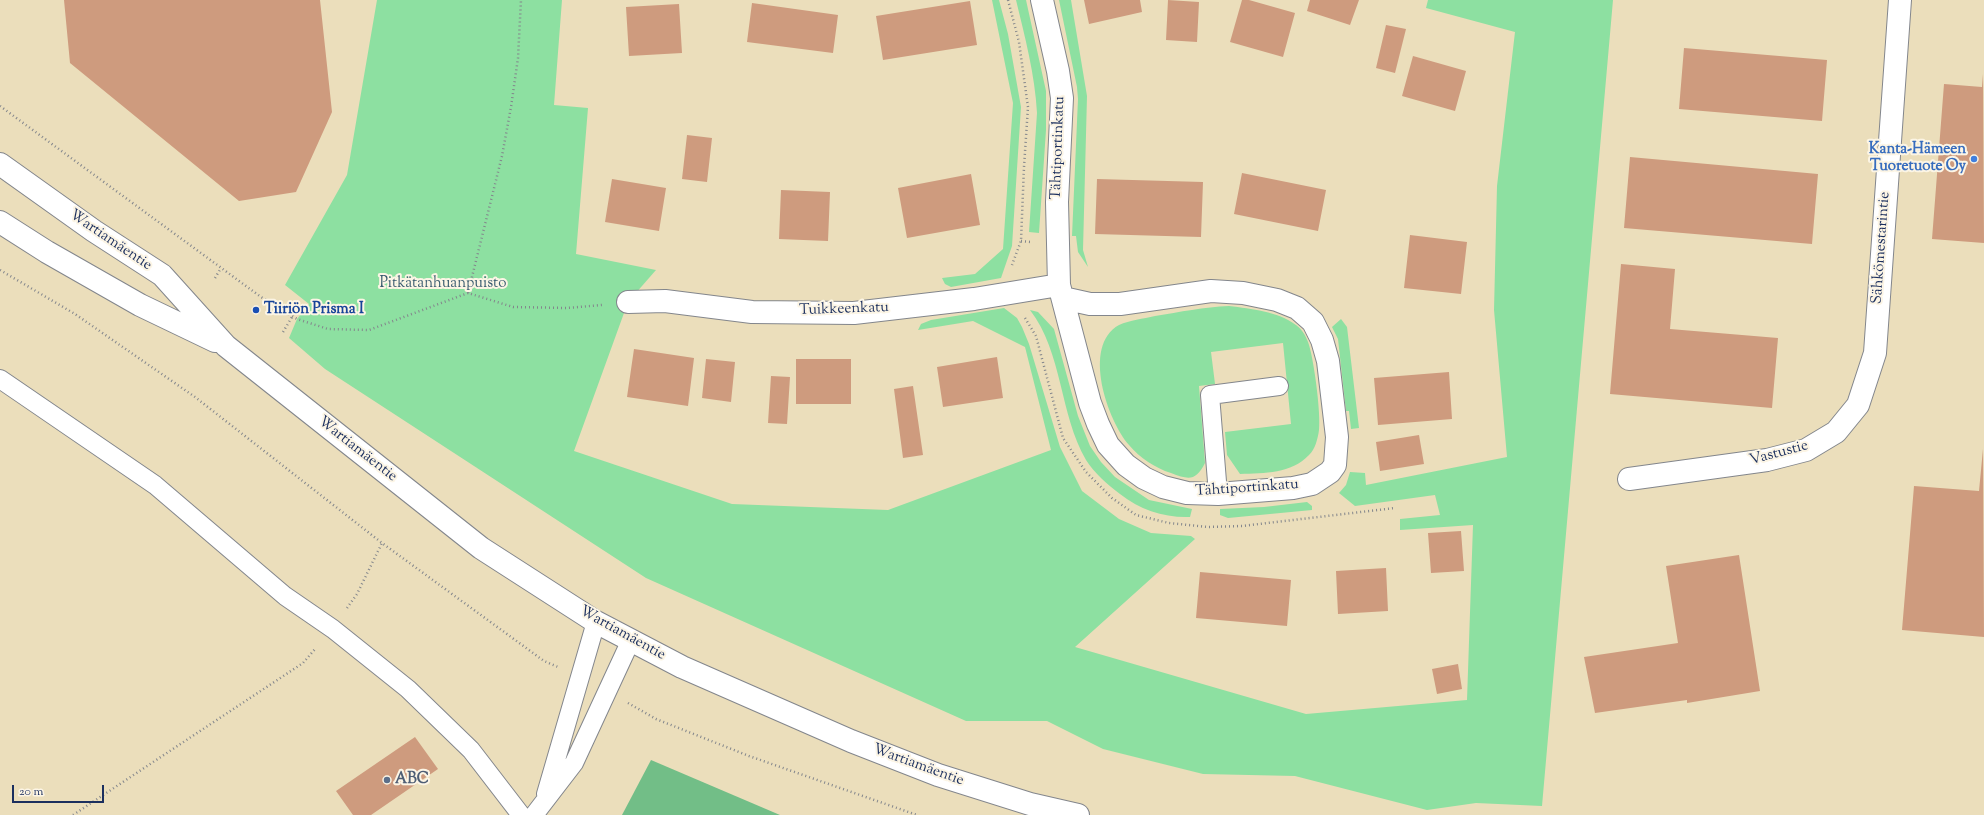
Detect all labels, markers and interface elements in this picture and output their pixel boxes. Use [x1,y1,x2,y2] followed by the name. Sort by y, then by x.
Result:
[1048,96,1070,200] street label: Tähtiportinkatu
[1869,141,1966,176] place label: Kanta-Hämeen Tuoretuote Oy
[1969,154,1979,164] marker: Kanta-Hämeen Tuoretuote Oy
[1869,191,1895,305] street label: Sähkömestarintie
[65,207,155,275] street label: Wartiamäentie
[380,275,506,293] park label: Pitkätanhuanpuisto
[799,299,889,321] street label: Tuikkeenkatu
[264,301,364,319] place label: Tiiriön Prisma I
[251,305,261,315] marker: Tiiriön Prisma I
[314,413,400,487] street label: Wartiamäentie
[1748,438,1810,470] street label: Vastustie
[1195,476,1299,502] street label: Tähtiportinkatu
[576,603,668,665] street label: Wartiamäentie
[870,741,966,791] street label: Wartiamäentie
[395,771,429,789] place label: ABC
[382,775,392,785] marker: ABC
[14,777,106,803] scale bar
[19,783,43,801] text: 20 m

